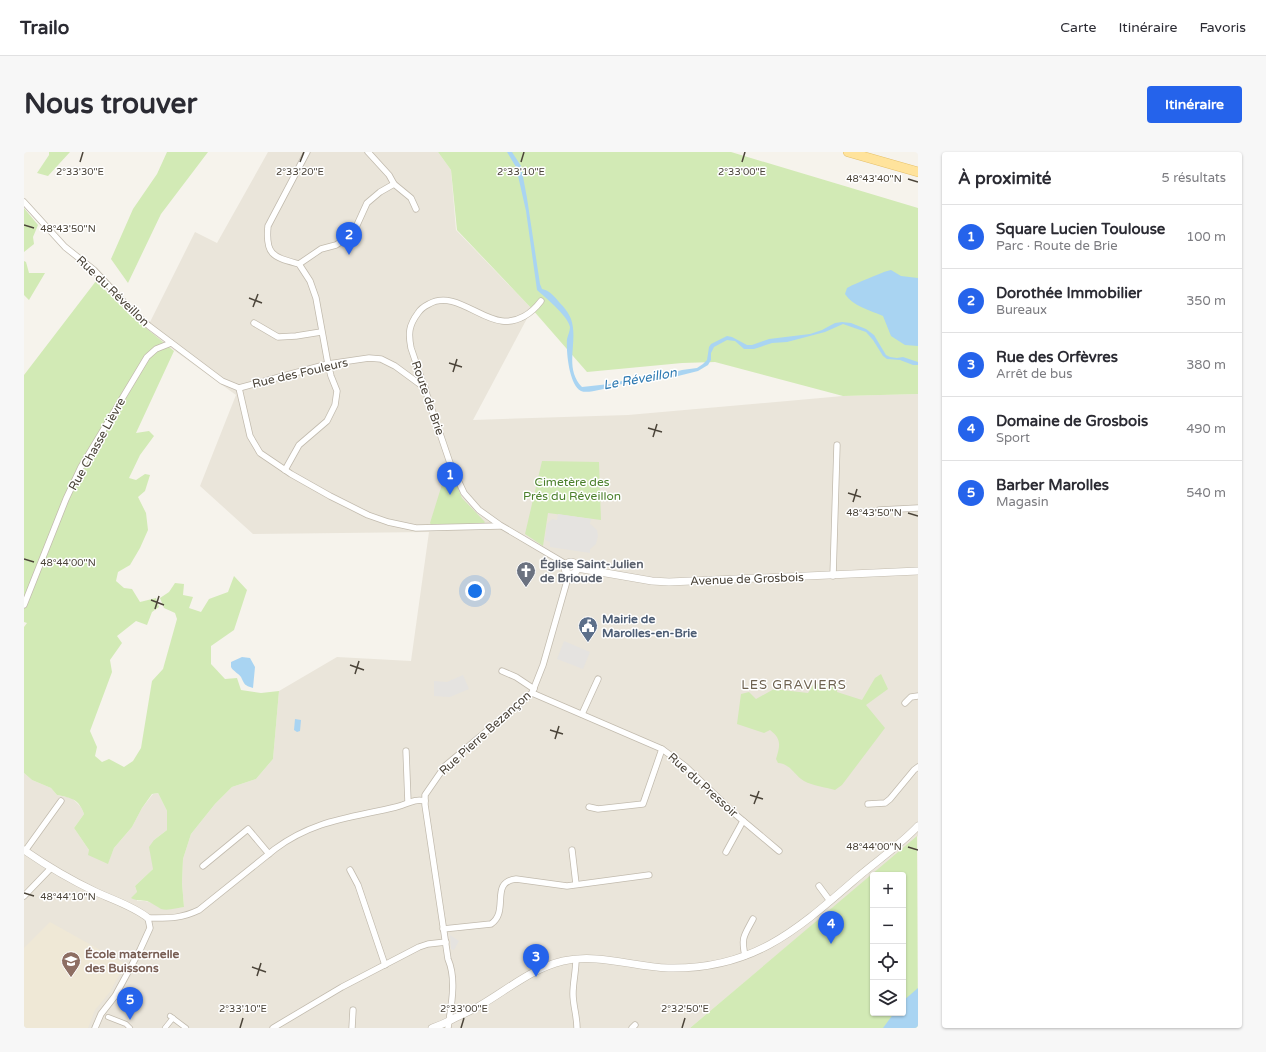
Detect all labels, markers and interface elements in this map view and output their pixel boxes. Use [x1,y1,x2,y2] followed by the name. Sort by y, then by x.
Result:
[20,17,69,39] text: Trailo
[1060,19,1096,36] text: Carte
[1118,19,1177,36] text: Itinéraire
[1199,19,1246,36] text: Favoris
[1147,86,1242,123] button: Itinéraire
[24,87,197,121] text: Nous trouver
[56,166,104,178] text: 2°33'30"E
[276,166,324,178] text: 2°33'20"E
[497,166,545,178] text: 2°33'10"E
[718,166,766,178] text: 2°33'00"E
[958,168,1051,189] text: À proximité
[1162,170,1226,186] text: 5 résultats
[846,173,902,185] text: 48°43'40"N
[996,220,1165,238] text: Square Lucien Toulouse
[336,222,362,255] pin: 2
[40,223,96,235] text: 48°43'50"N
[967,229,975,245] text: 1
[1186,229,1226,245] text: 100 m
[996,238,1118,254] text: Parc · Route de Brie
[74,253,152,329] street label: Rue du Réveillon
[996,284,1142,302] text: Dorothée Immobilier
[967,293,975,309] text: 2
[1186,293,1226,309] text: 350 m
[996,302,1047,318] text: Bureaux
[996,348,1118,366] text: Rue des Orfèvres
[251,355,349,391] street label: Rue des Fouleurs
[967,357,975,373] text: 3
[1186,357,1226,373] text: 380 m
[409,359,447,437] street label: Route de Brie
[602,364,679,393] water label: Le Réveillon
[996,366,1072,382] text: Arrêt de bus
[66,395,128,493] street label: Rue Chasse Lièvre
[996,412,1148,430] text: Domaine de Grosbois
[967,421,975,437] text: 4
[1186,421,1226,437] text: 490 m
[996,430,1030,446] text: Sport
[437,462,463,495] pin: 1
[523,475,621,503] park label: Cimetère des Prés du Réveillon
[996,476,1109,494] text: Barber Marolles
[967,485,975,501] text: 5
[1186,485,1226,501] text: 540 m
[996,494,1049,510] text: Magasin
[846,507,902,519] text: 48°43'50"N
[40,557,96,569] text: 48°44'00"N
[540,557,643,585] place label: Église Saint-Julien de Brioude
[515,560,537,588] church icon: Église Saint-Julien de Brioude
[690,570,804,588] street label: Avenue de Grosbois
[465,581,485,601] your location
[602,612,697,640] place label: Mairie de Marolles-en-Brie
[577,615,599,643] public building icon: Mairie de Marolles-en-Brie
[741,677,847,693] district label: LES GRAVIERS
[436,688,534,778] street label: Rue Pierre Bezançon
[665,750,741,820] street label: Rue du Pressoir
[846,841,902,853] text: 48°44'00"N
[870,872,906,1016] map controls
[870,872,906,908] button: +
[40,891,96,903] text: 48°44'10"N
[870,908,906,944] button: −
[818,911,844,944] pin: 4
[523,944,549,977] pin: 3
[870,944,906,980] button: locate
[85,947,180,975] place label: École maternelle des Buissons
[60,950,82,978] school or university icon: École maternelle des Buissons
[870,980,906,1016] button: layers
[117,987,143,1020] pin: 5
[219,1003,267,1015] text: 2°33'10"E
[440,1003,488,1015] text: 2°33'00"E
[661,1003,709,1015] text: 2°32'50"E

